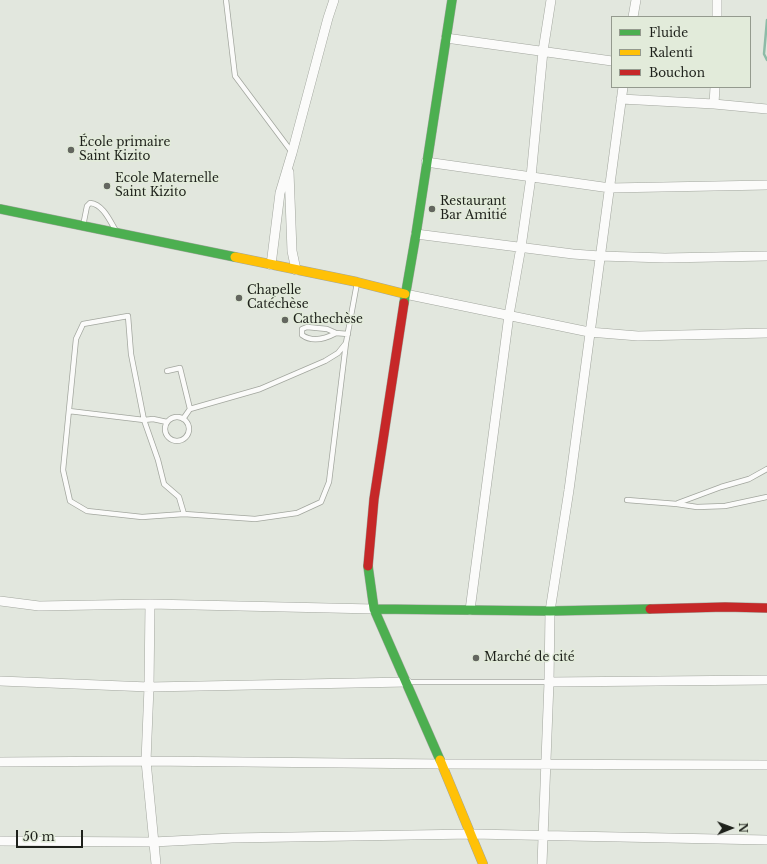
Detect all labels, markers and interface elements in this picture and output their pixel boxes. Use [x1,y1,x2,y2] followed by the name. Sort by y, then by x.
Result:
[611,16,751,88] legend
[649,25,688,40] text: Fluide
[649,45,693,60] text: Ralenti
[649,65,705,80] text: Bouchon
[79,136,170,164] place label: École primaire Saint Kizito
[66,145,76,155] marker: École primaire Saint Kizito
[115,172,219,200] place label: Ecole Maternelle Saint Kizito
[102,181,112,191] marker: Ecole Maternelle Saint Kizito
[440,195,507,223] place label: Restaurant Bar Amitié
[427,204,437,214] marker: Restaurant Bar Amitié
[247,284,309,312] place label: Chapelle Catéchèse
[234,293,244,303] marker: Chapelle Catéchèse
[293,313,363,327] place label: Cathechèse
[280,315,290,325] marker: Cathechèse
[484,651,575,665] place label: Marché de cité
[471,653,481,663] marker: Marché de cité
[711,808,751,848] north arrow
[18,822,85,848] scale bar
[736,822,750,833] text: N
[23,829,55,844] text: 50 m

